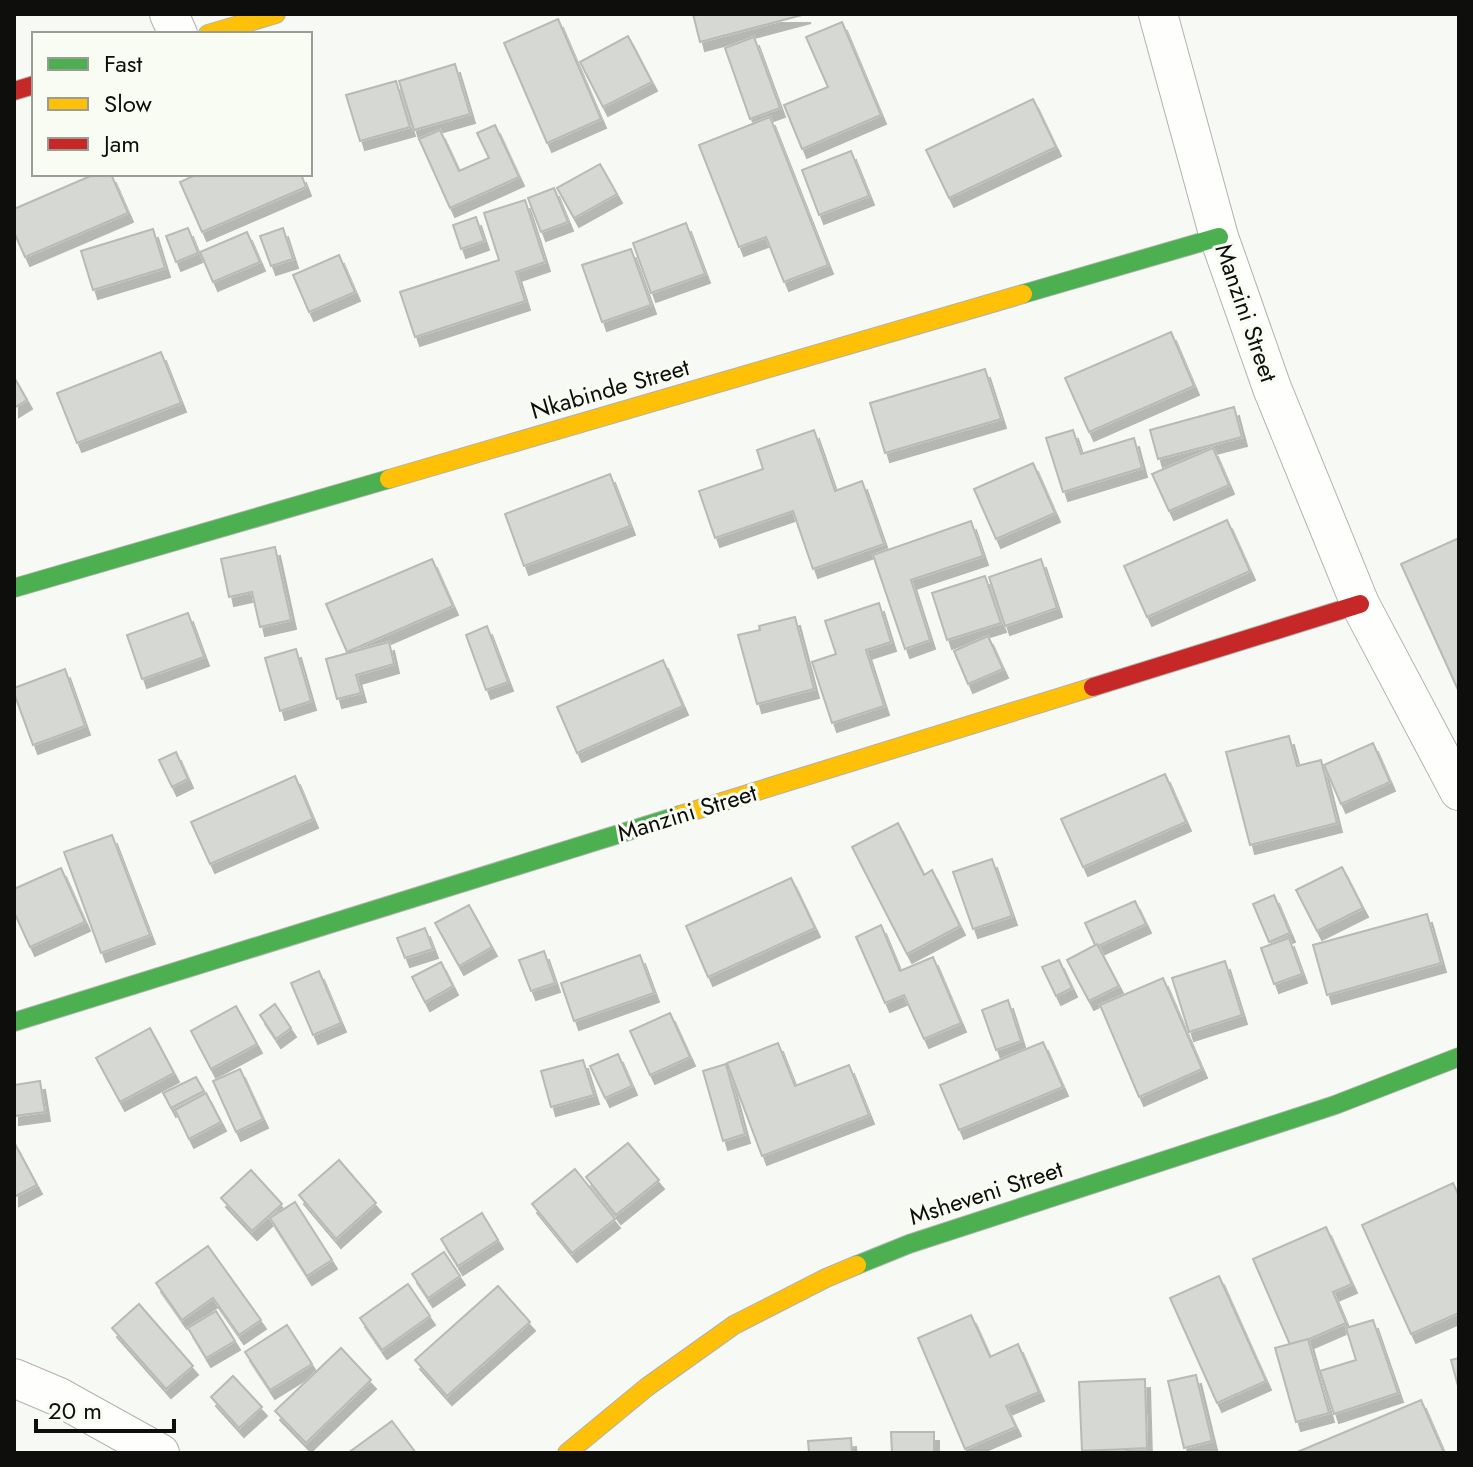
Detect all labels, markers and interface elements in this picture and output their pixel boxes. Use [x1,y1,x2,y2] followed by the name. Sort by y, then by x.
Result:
[32,32,312,176] legend
[104,46,142,81] text: Fast
[104,86,152,121] text: Slow
[101,126,140,161] text: Jam
[1206,239,1287,387] street label: Manzini Street
[526,349,694,428] street label: Nkabinde Street
[613,775,761,850] street label: Manzini Street
[905,1151,1067,1234] street label: Msheveni Street
[36,1383,174,1433] scale bar
[48,1393,102,1428] text: 20 m

